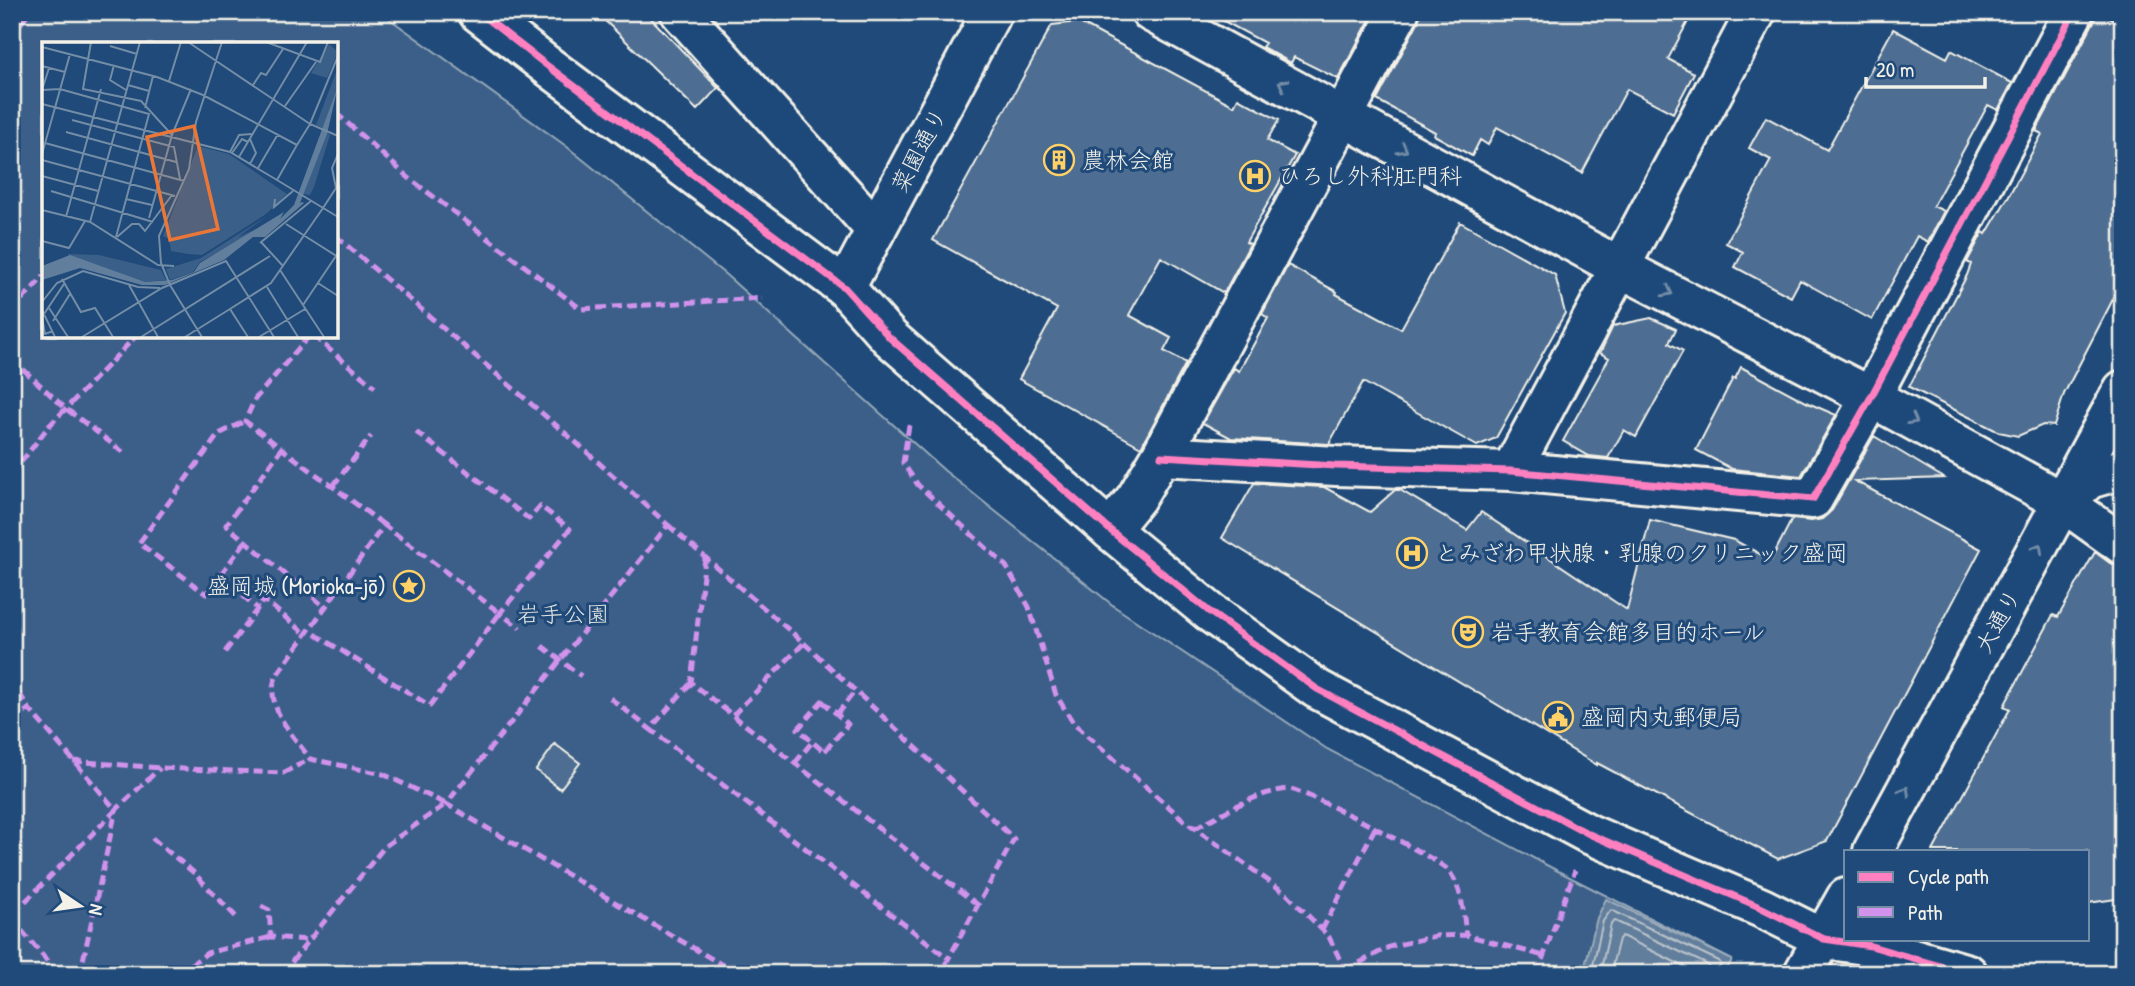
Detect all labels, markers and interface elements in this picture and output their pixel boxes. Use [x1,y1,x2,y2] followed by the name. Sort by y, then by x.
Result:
[42,42,338,338] inset map
[1866,46,1984,90] scale bar
[1876,55,1914,84] text: 20 m
[1278,78,1290,92] one-way arrow
[883,102,954,198] street label: 菜園通り
[1396,141,1408,154] one-way arrow
[1042,143,1076,177] building icon: 農林会館
[1082,144,1174,175] place label: 農林会館
[1238,159,1272,193] hospital icon: ひろし外科肛門科
[1278,160,1462,191] place label: ひろし外科肛門科
[1661,284,1673,297] one-way arrow
[1906,412,1918,425] one-way arrow
[1395,536,1429,570] hospital icon: とみざわ甲状腺・乳腺のクリニック盛岡
[1435,537,1848,568] place label: とみざわ甲状腺・乳腺のクリニック盛岡
[2029,543,2043,556] one-way arrow
[392,569,426,603] place icon: 盛岡城 (Morioka-jō)
[207,570,386,601] place label: 盛岡城 (Morioka-jō)
[1967,583,2028,658] street label: 大通り
[517,598,609,629] park label: 岩手公園
[1451,615,1485,649] theatre icon: 岩手教育会館多目的ホール
[1491,616,1766,647] place label: 岩手教育会館多目的ホール
[1541,700,1575,734] public building icon: 盛岡内丸郵便局
[1581,701,1742,732] place label: 盛岡内丸郵便局
[1897,786,1911,799] one-way arrow
[1844,850,2090,940] legend
[1908,862,1989,891] text: Cycle path
[46,870,116,940] north arrow
[1908,898,1943,927] text: Path
[83,902,110,918] text: N

